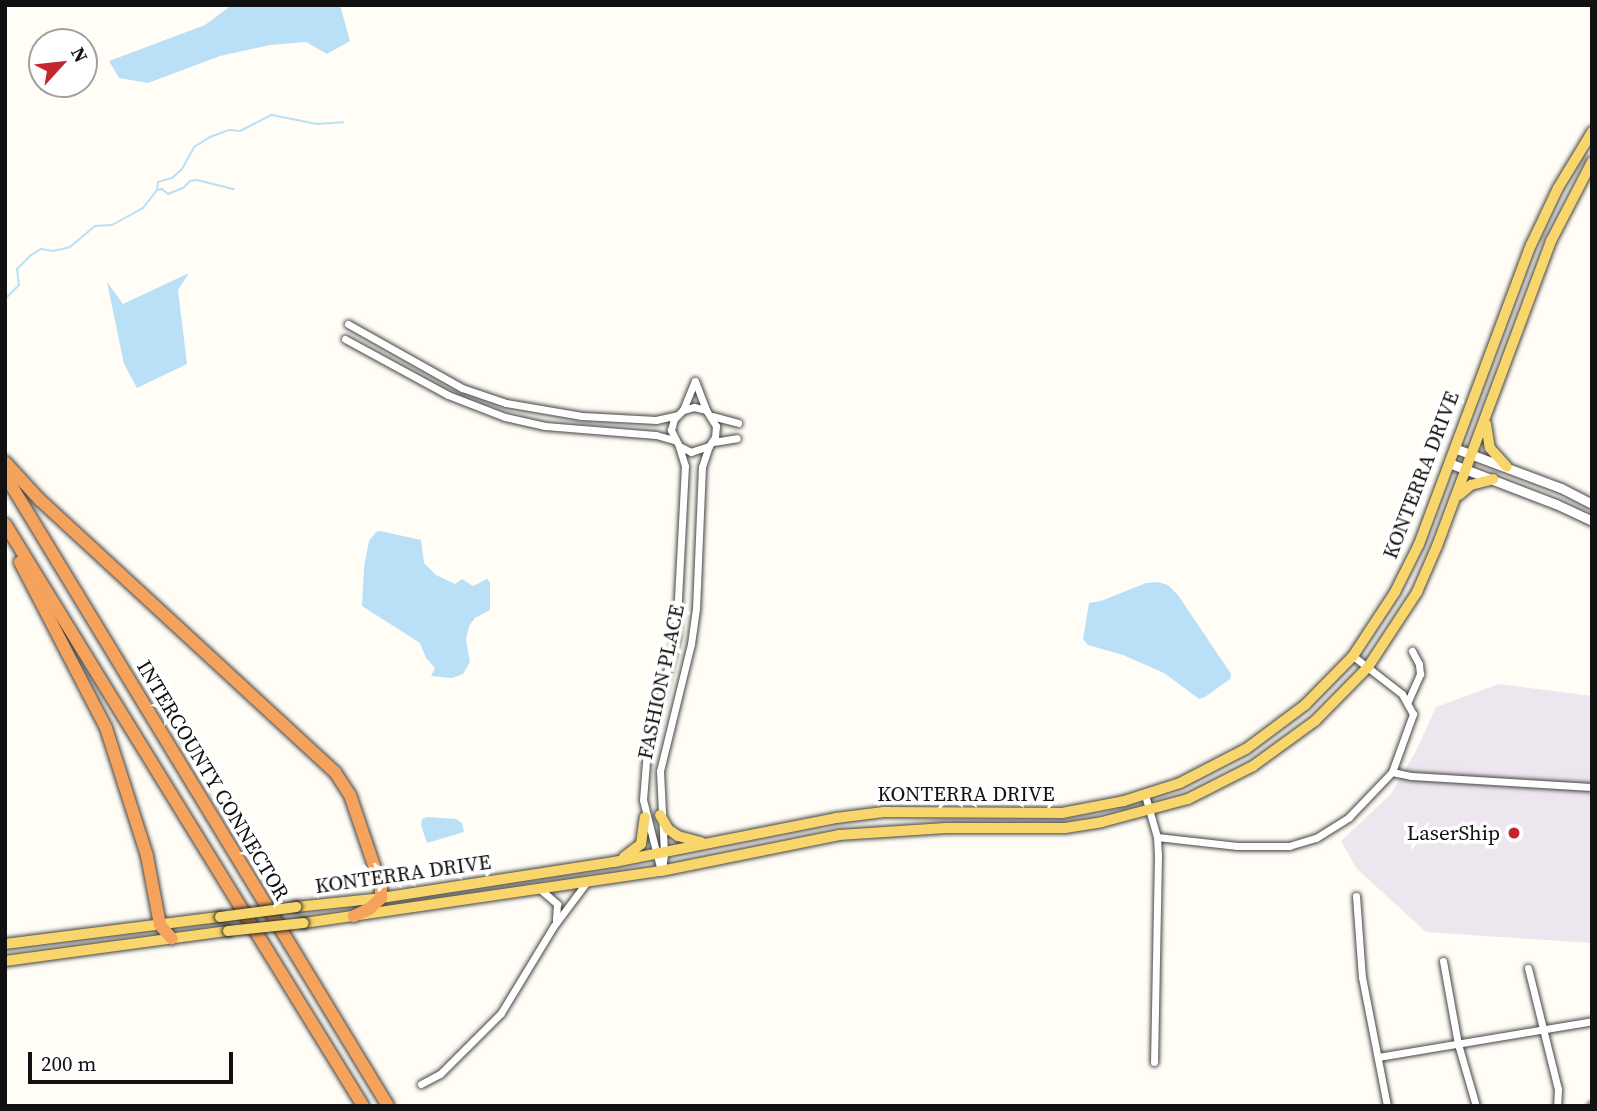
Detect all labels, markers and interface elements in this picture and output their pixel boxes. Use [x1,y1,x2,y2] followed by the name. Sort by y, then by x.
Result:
[28,28,98,98] north arrow
[65,42,95,66] text: N
[1377,388,1465,562] street label: KONTERRA DRIVE
[632,602,690,762] street label: FASHION PLACE
[131,655,295,905] street label: INTERCOUNTY CONNECTOR
[877,781,1055,807] street label: KONTERRA DRIVE
[1407,820,1500,846] place label: LaserShip
[1506,825,1522,841] marker: LaserShip
[313,849,493,899] street label: KONTERRA DRIVE
[32,1038,236,1082] scale bar
[41,1049,96,1078] text: 200 m

